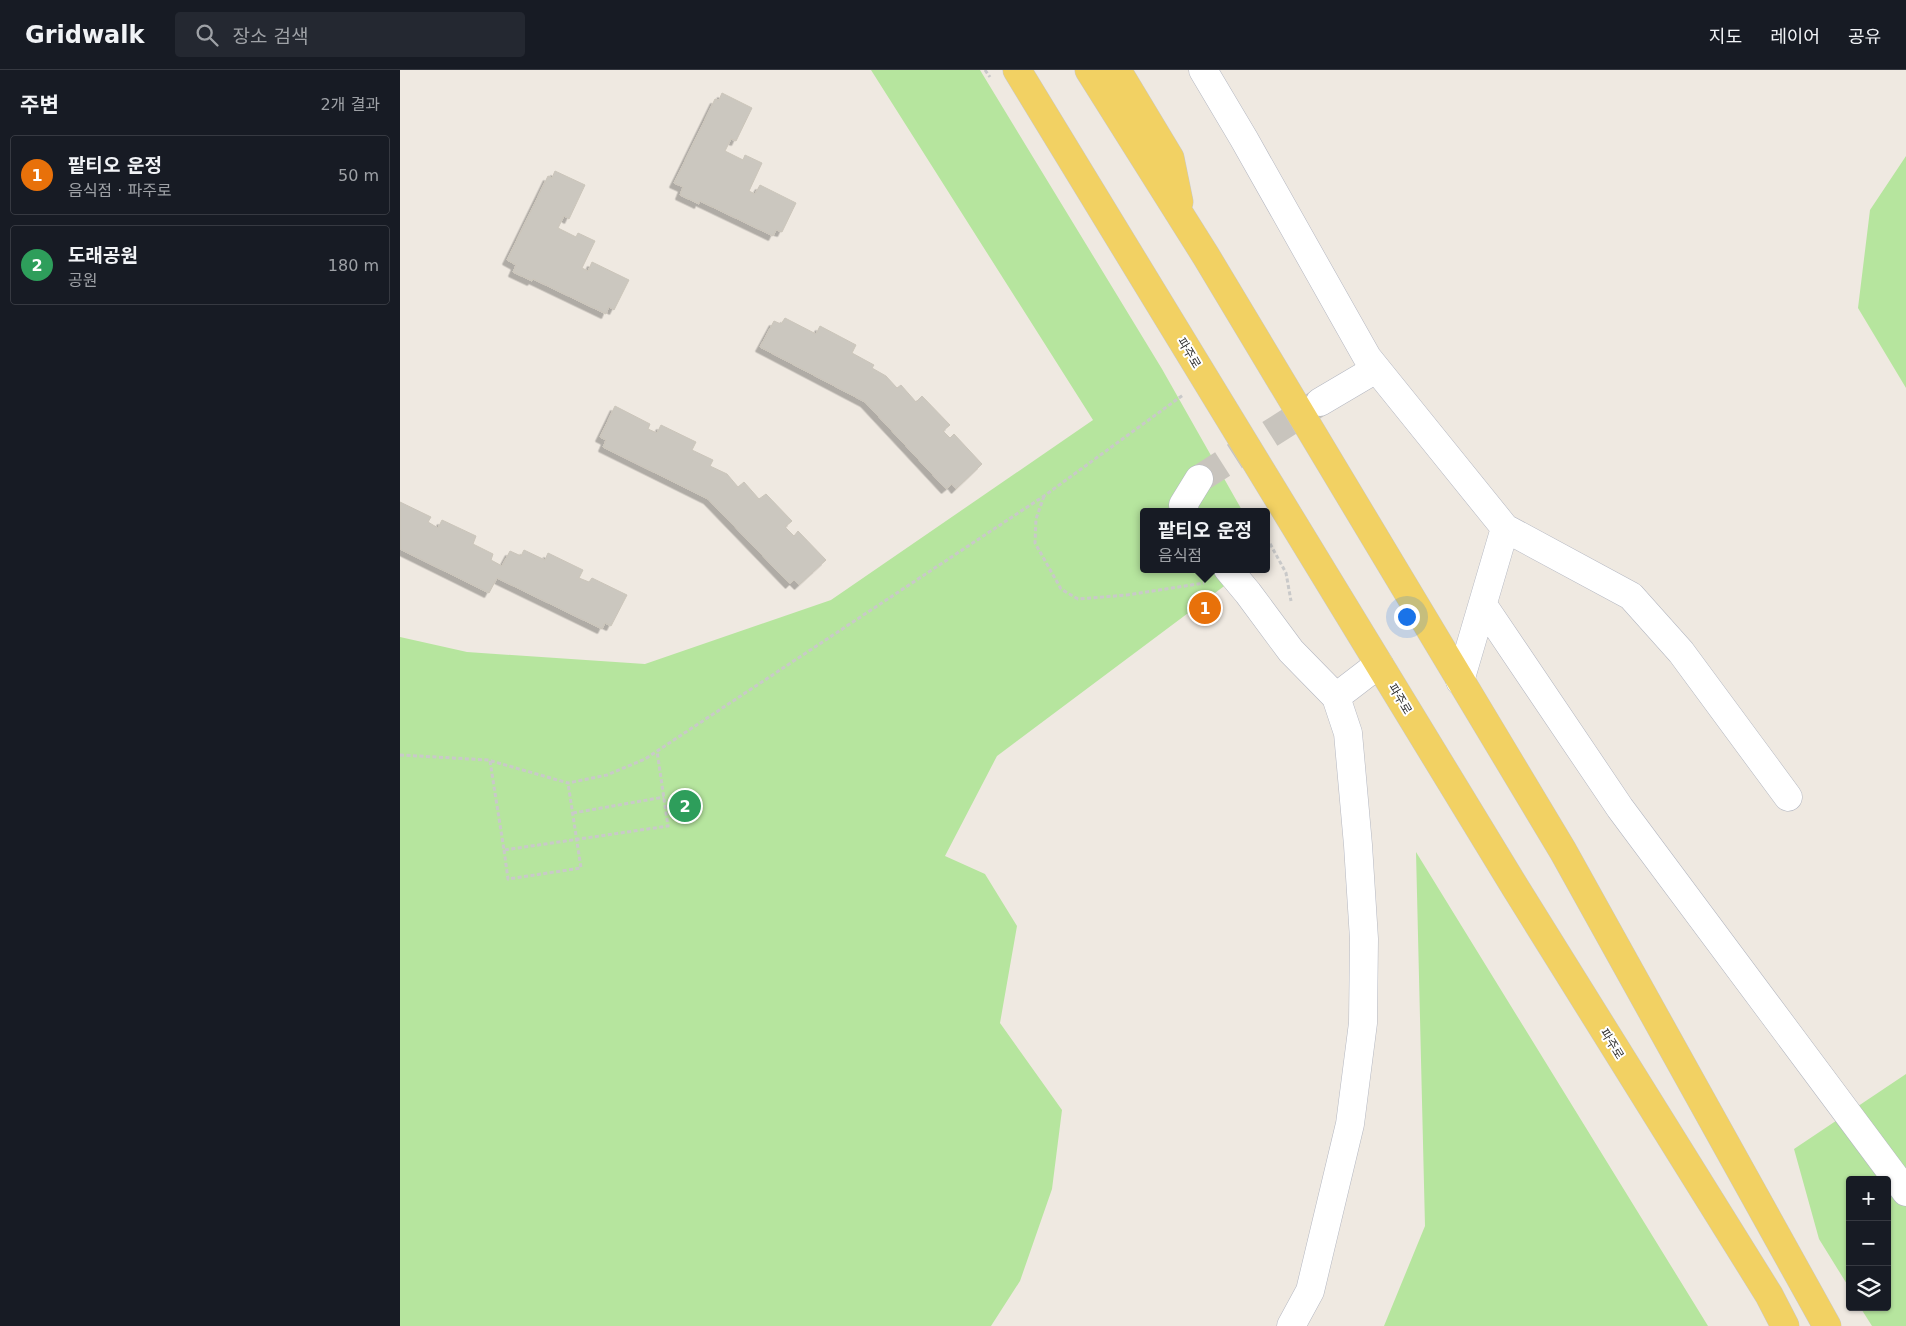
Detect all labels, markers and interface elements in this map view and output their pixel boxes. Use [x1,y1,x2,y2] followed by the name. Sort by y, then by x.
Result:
[175,12,525,57] search box
[25,21,145,49] text: Gridwalk
[193,21,221,49] icon: search
[233,25,308,47] text: 장소 검색
[1709,26,1742,47] text: 지도
[1770,26,1820,47] text: 레이어
[1848,26,1881,47] text: 공유
[20,93,59,117] text: 주변
[321,95,380,114] text: 2개 결과
[68,154,162,176] text: 팥티오 운정
[31,166,43,185] text: 1
[338,166,379,185] text: 50 m
[68,181,172,200] text: 음식점 · 파주로
[68,244,138,266] text: 도래공원
[31,256,43,275] text: 2
[328,256,379,275] text: 180 m
[68,271,97,290] text: 공원
[1174,335,1204,371] street label: 파주로
[1140,508,1270,573] popup
[1158,519,1252,541] text: 팥티오 운정
[1158,546,1202,565] text: 음식점
[1189,589,1221,627] pin: 1
[1394,604,1420,630] your location
[1385,681,1415,717] street label: 파주로
[669,787,701,825] pin: 2
[1597,1026,1627,1062] street label: 파주로
[1846,1176,1891,1311] map controls
[1846,1176,1891,1221] button: +
[1846,1221,1891,1266] button: −
[1846,1266,1891,1311] button: layers

